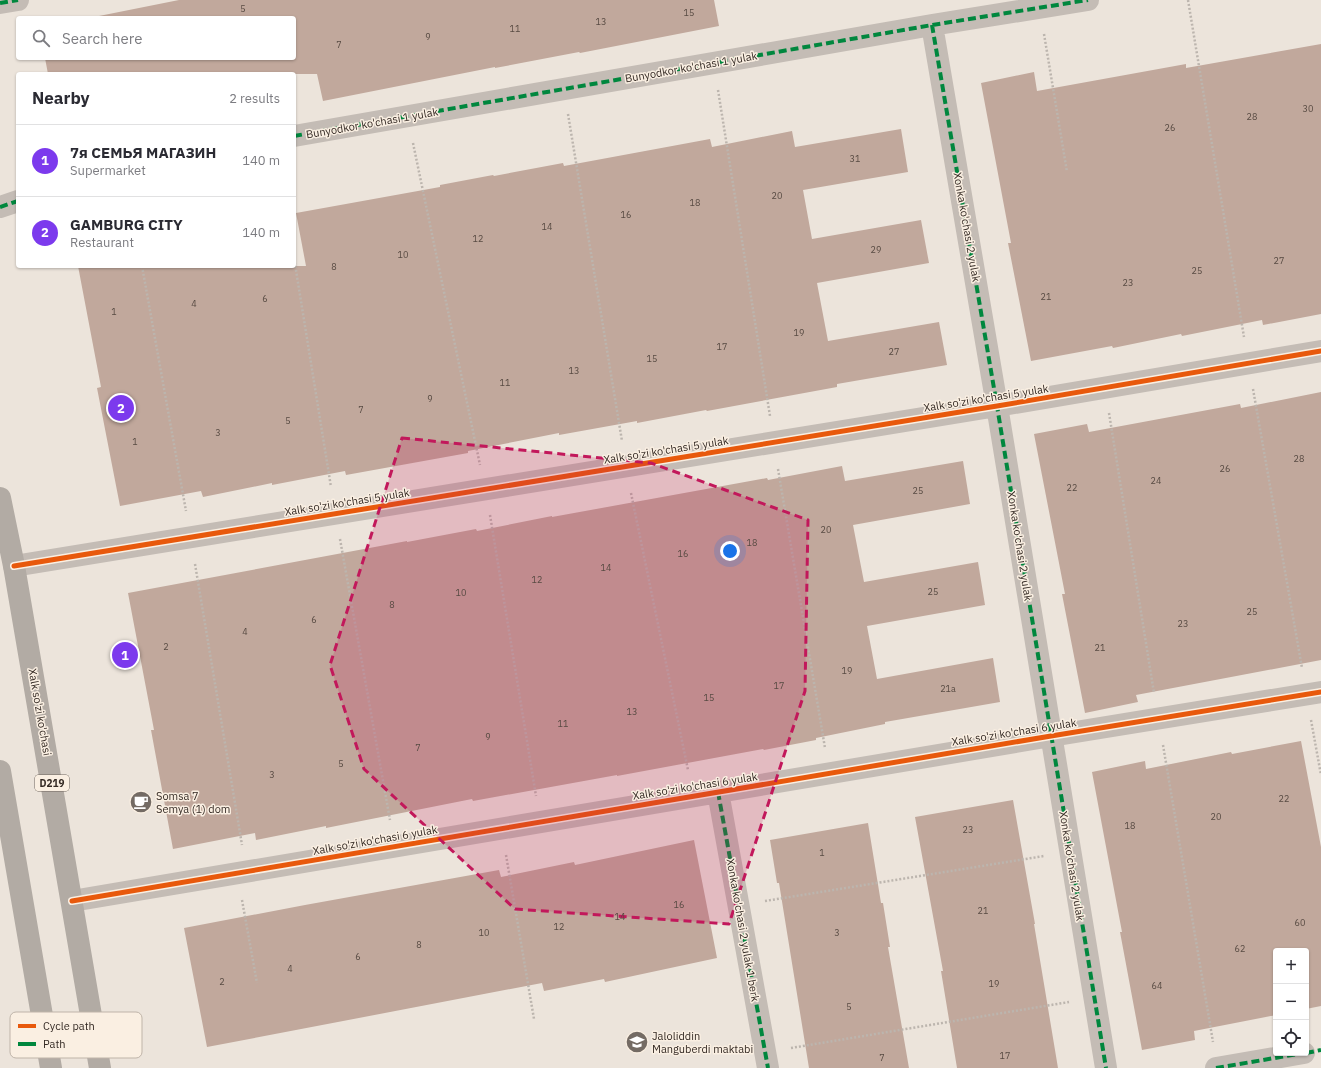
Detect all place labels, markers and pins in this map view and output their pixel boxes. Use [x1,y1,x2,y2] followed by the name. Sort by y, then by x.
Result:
[108,393,134,423] pin: 2
[112,640,138,670] pin: 1
[128,789,154,815] cafe icon: Somsa 7 Semya (1) dom
[156,789,230,816] place label: Somsa 7 Semya (1) dom
[624,1029,650,1055] school or university icon: Jaloliddin Manguberdi maktabi
[652,1029,753,1056] place label: Jaloliddin Manguberdi maktabi

